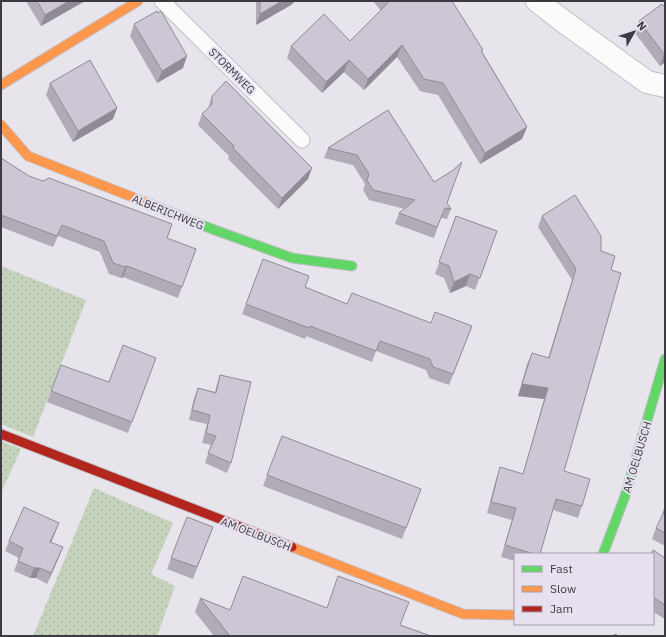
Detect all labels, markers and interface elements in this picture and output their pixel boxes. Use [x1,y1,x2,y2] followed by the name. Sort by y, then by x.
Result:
[614,12,654,52] north arrow
[634,18,650,33] text: N
[206,45,258,97] street label: STORMWEG
[130,191,206,233] street label: ALBERICHWEG
[619,420,655,494] street label: AM OELBUSCH
[219,514,293,554] street label: AM OELBUSCH
[514,553,654,625] legend
[550,561,573,576] text: Fast
[550,581,576,596] text: Slow
[550,601,573,616] text: Jam

